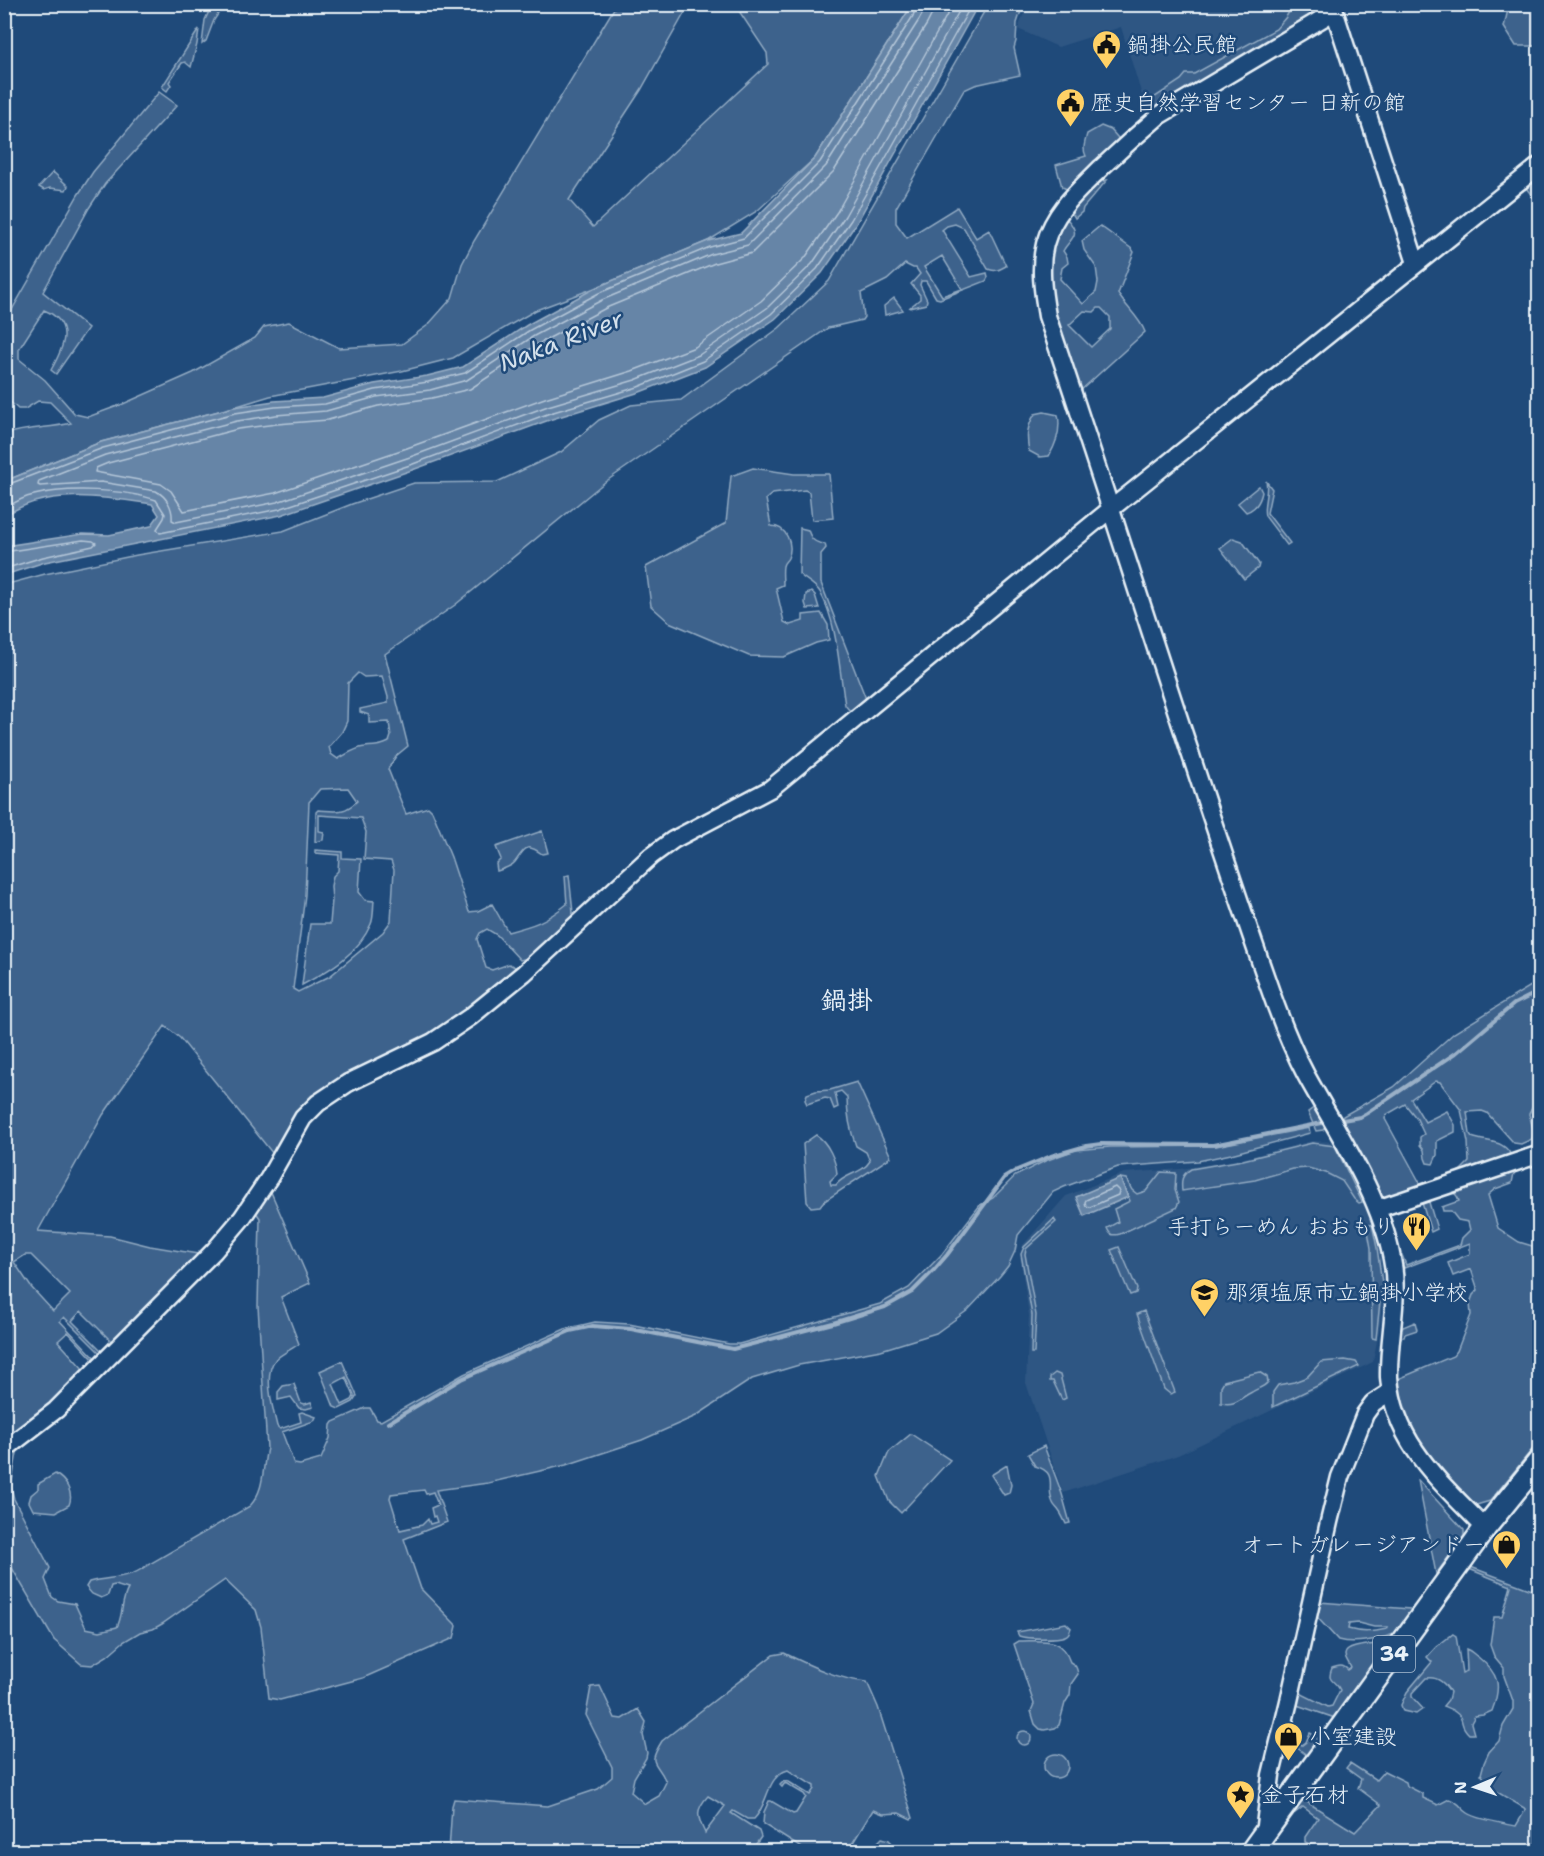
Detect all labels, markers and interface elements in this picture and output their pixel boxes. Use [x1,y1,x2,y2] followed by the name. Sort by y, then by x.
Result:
[1090,28,1122,70] public building icon: 鍋掛公民館
[1127,30,1237,59] place label: 鍋掛公民館
[1054,86,1086,128] public building icon: 歴史自然学習センター 日新の館
[1091,88,1406,117] place label: 歴史自然学習センター 日新の館
[494,302,628,379] water label: Naka River
[821,982,873,1017] district label: 鍋掛
[1400,1210,1432,1252] restaurant icon: 手打らーめん おおもり
[1167,1212,1395,1241] place label: 手打らーめん おおもり
[1189,1276,1221,1318] school or university icon: 那須塩原市立鍋掛小学校
[1226,1278,1468,1307] place label: 那須塩原市立鍋掛小学校
[1490,1528,1522,1570] shop icon: オートガレージアンドー
[1241,1530,1485,1559] place label: オートガレージアンドー
[1373,1636,1415,1672] road number: 34
[1272,1720,1304,1762] shop icon: 小室建設
[1309,1722,1397,1751] place label: 小室建設
[1445,1757,1505,1817] north arrow
[1224,1778,1256,1820] place icon: 金子石材
[1261,1780,1349,1809] place label: 金子石材
[1450,1781,1471,1794] text: N

